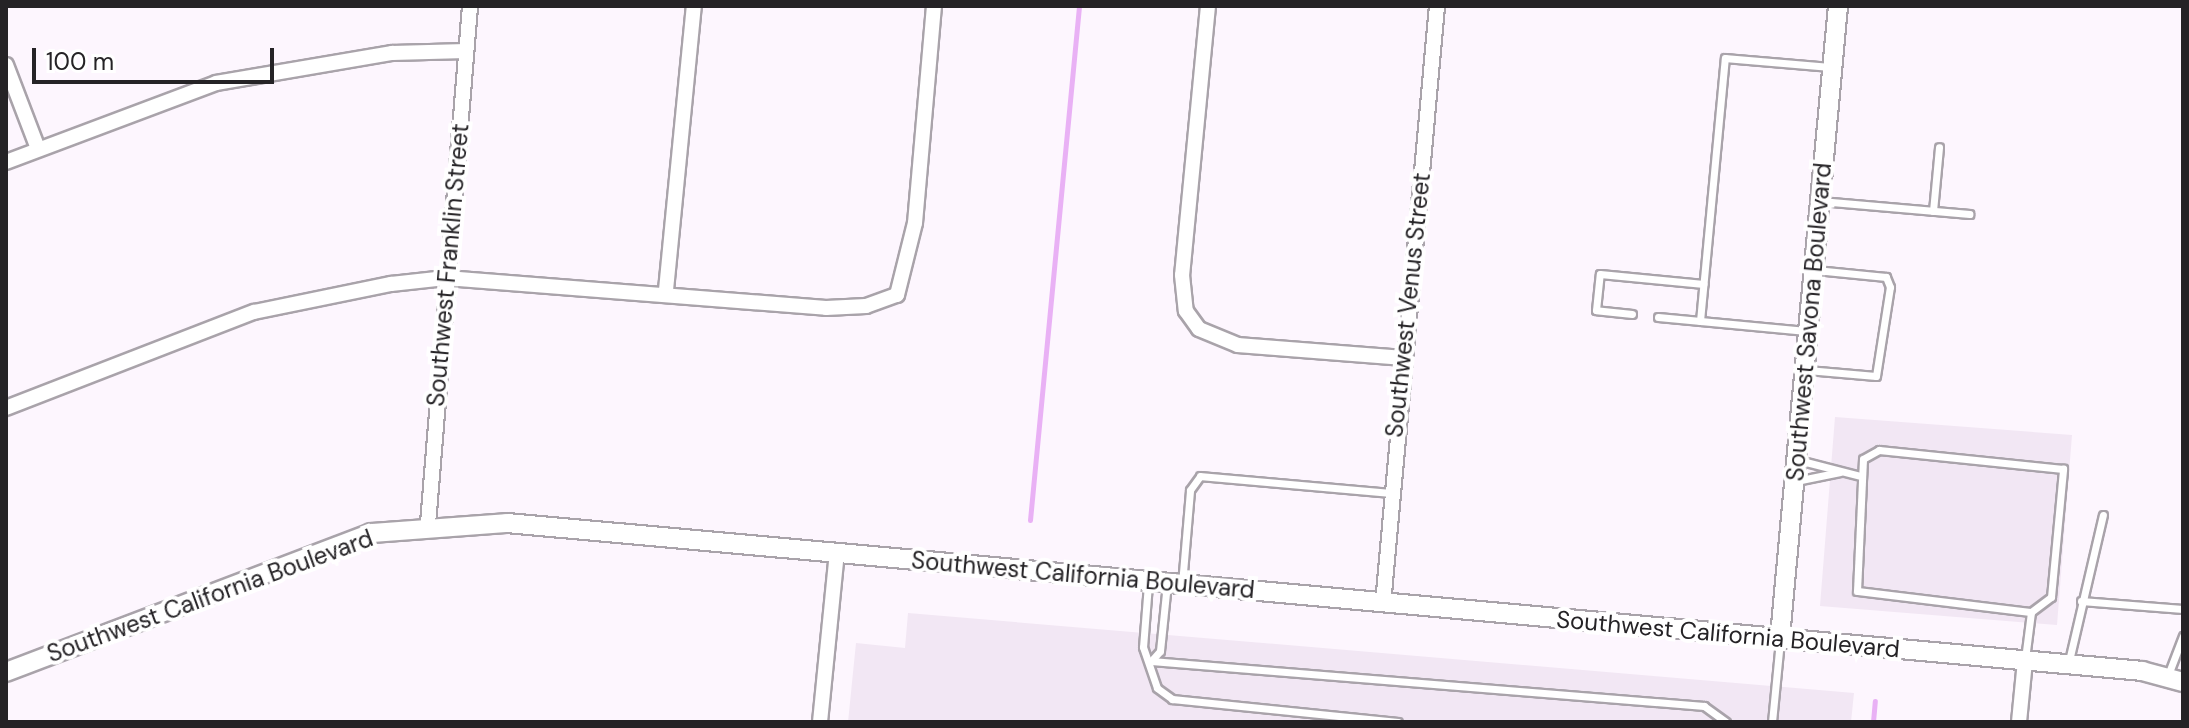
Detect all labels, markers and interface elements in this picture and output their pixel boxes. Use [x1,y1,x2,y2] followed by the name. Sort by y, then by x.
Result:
[36,32,278,82] scale bar
[46,46,114,77] text: 100 m
[421,122,475,408] street label: Southwest Franklin Street
[1781,162,1837,482] street label: Southwest Savona Boulevard
[1380,171,1436,439] street label: Southwest Venus Street
[43,524,377,668] street label: Southwest California Boulevard
[910,546,1256,604] street label: Southwest California Boulevard
[1555,605,1901,663] street label: Southwest California Boulevard

